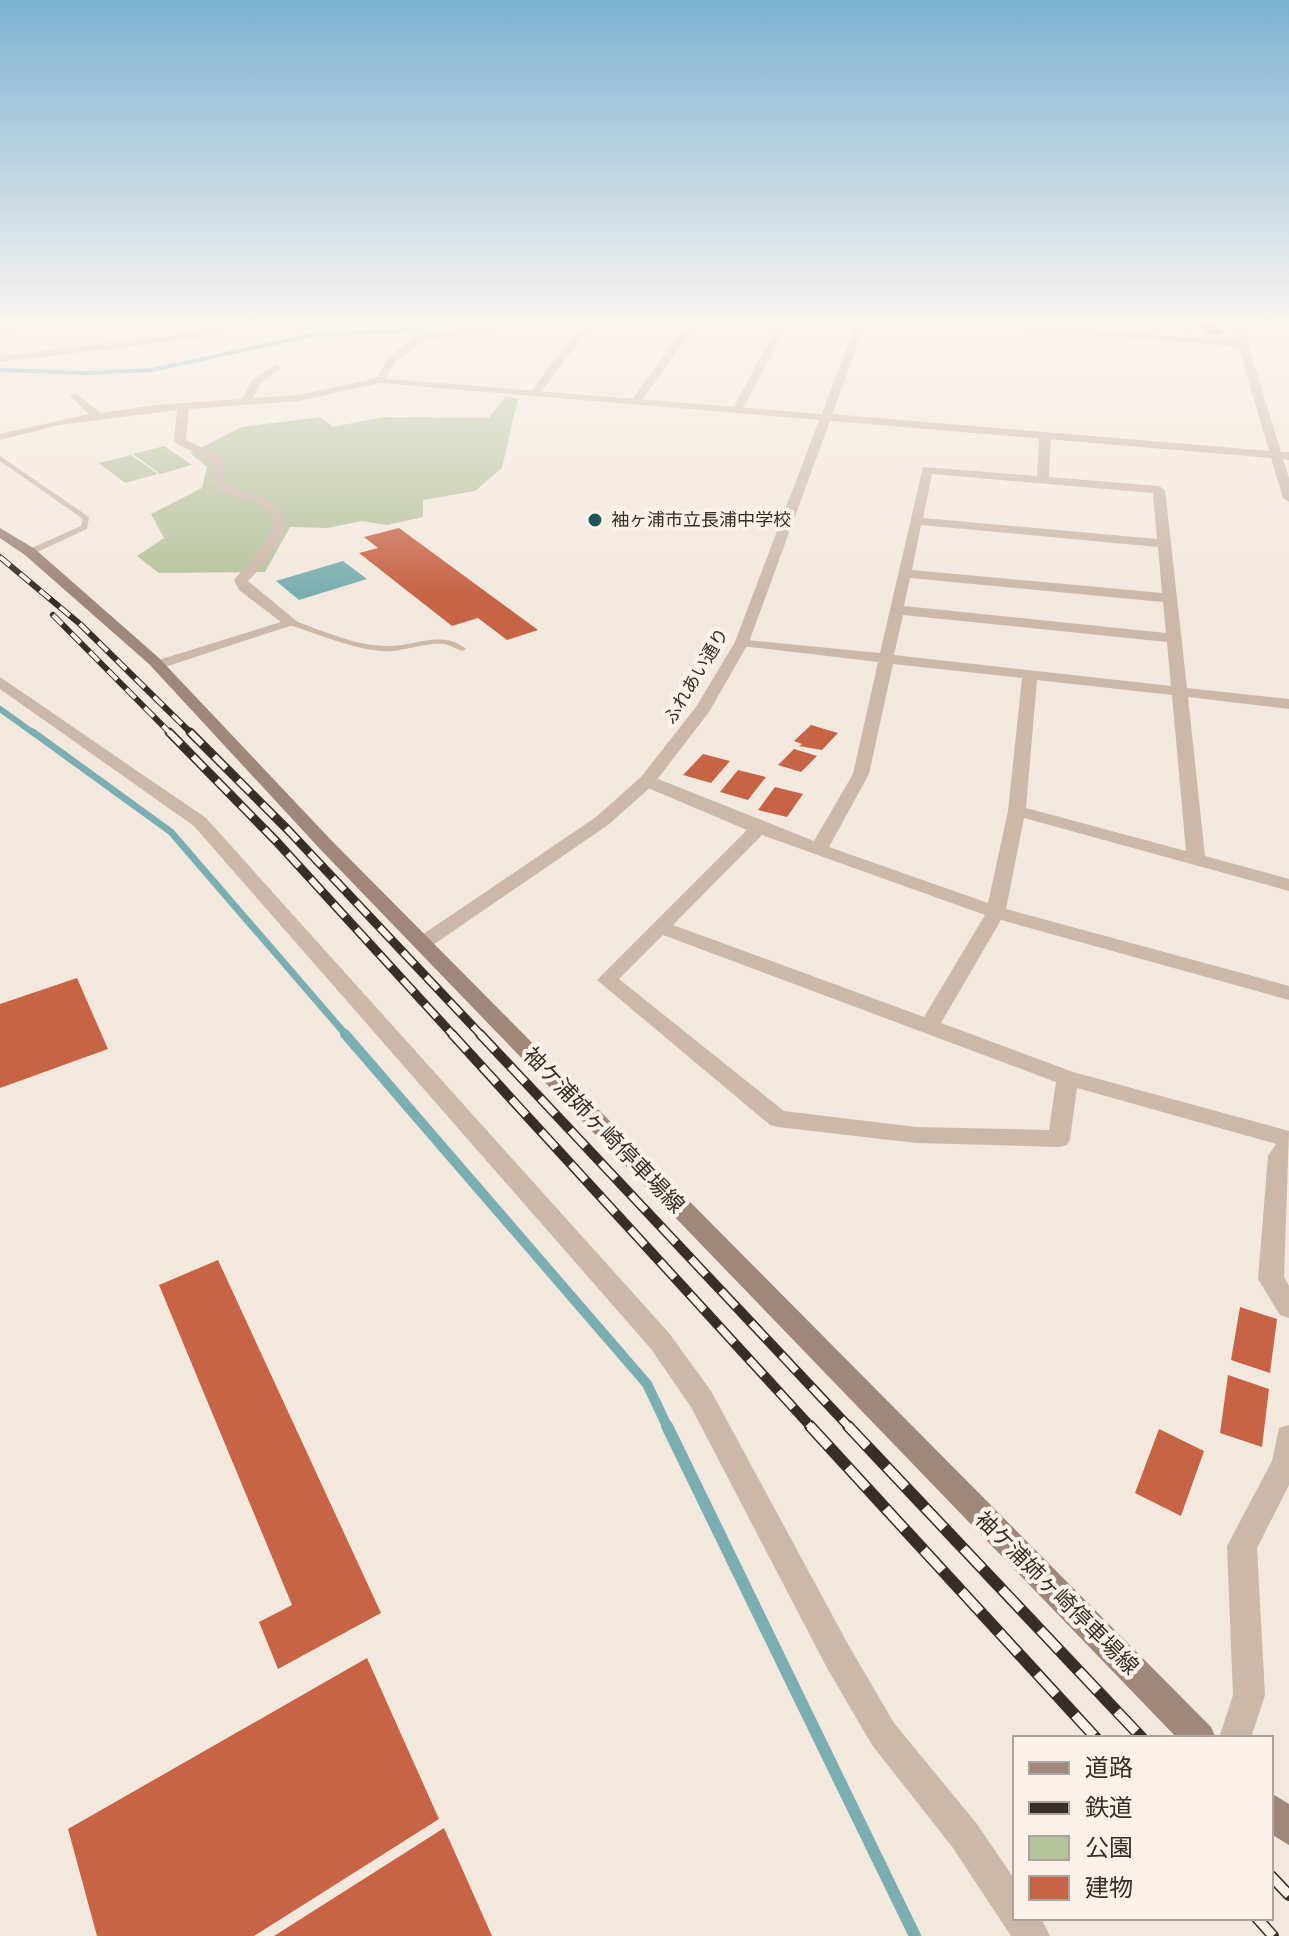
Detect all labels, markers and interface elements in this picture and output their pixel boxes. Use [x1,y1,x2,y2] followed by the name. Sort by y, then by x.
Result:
[611,509,791,531] place label: 袖ヶ浦市立長浦中学校
[586,511,604,529] marker: 袖ヶ浦市立長浦中学校
[659,624,733,728] street label: ふれあい通り
[518,1041,690,1219] street label: 袖ケ浦姉ヶ崎停車場線
[970,1506,1144,1680] street label: 袖ケ浦姉ヶ崎停車場線
[1013,1736,1273,1920] legend
[1085,1754,1133,1782] text: 道路
[1085,1794,1133,1822] text: 鉄道
[1085,1834,1133,1862] text: 公園
[1085,1874,1133,1902] text: 建物

